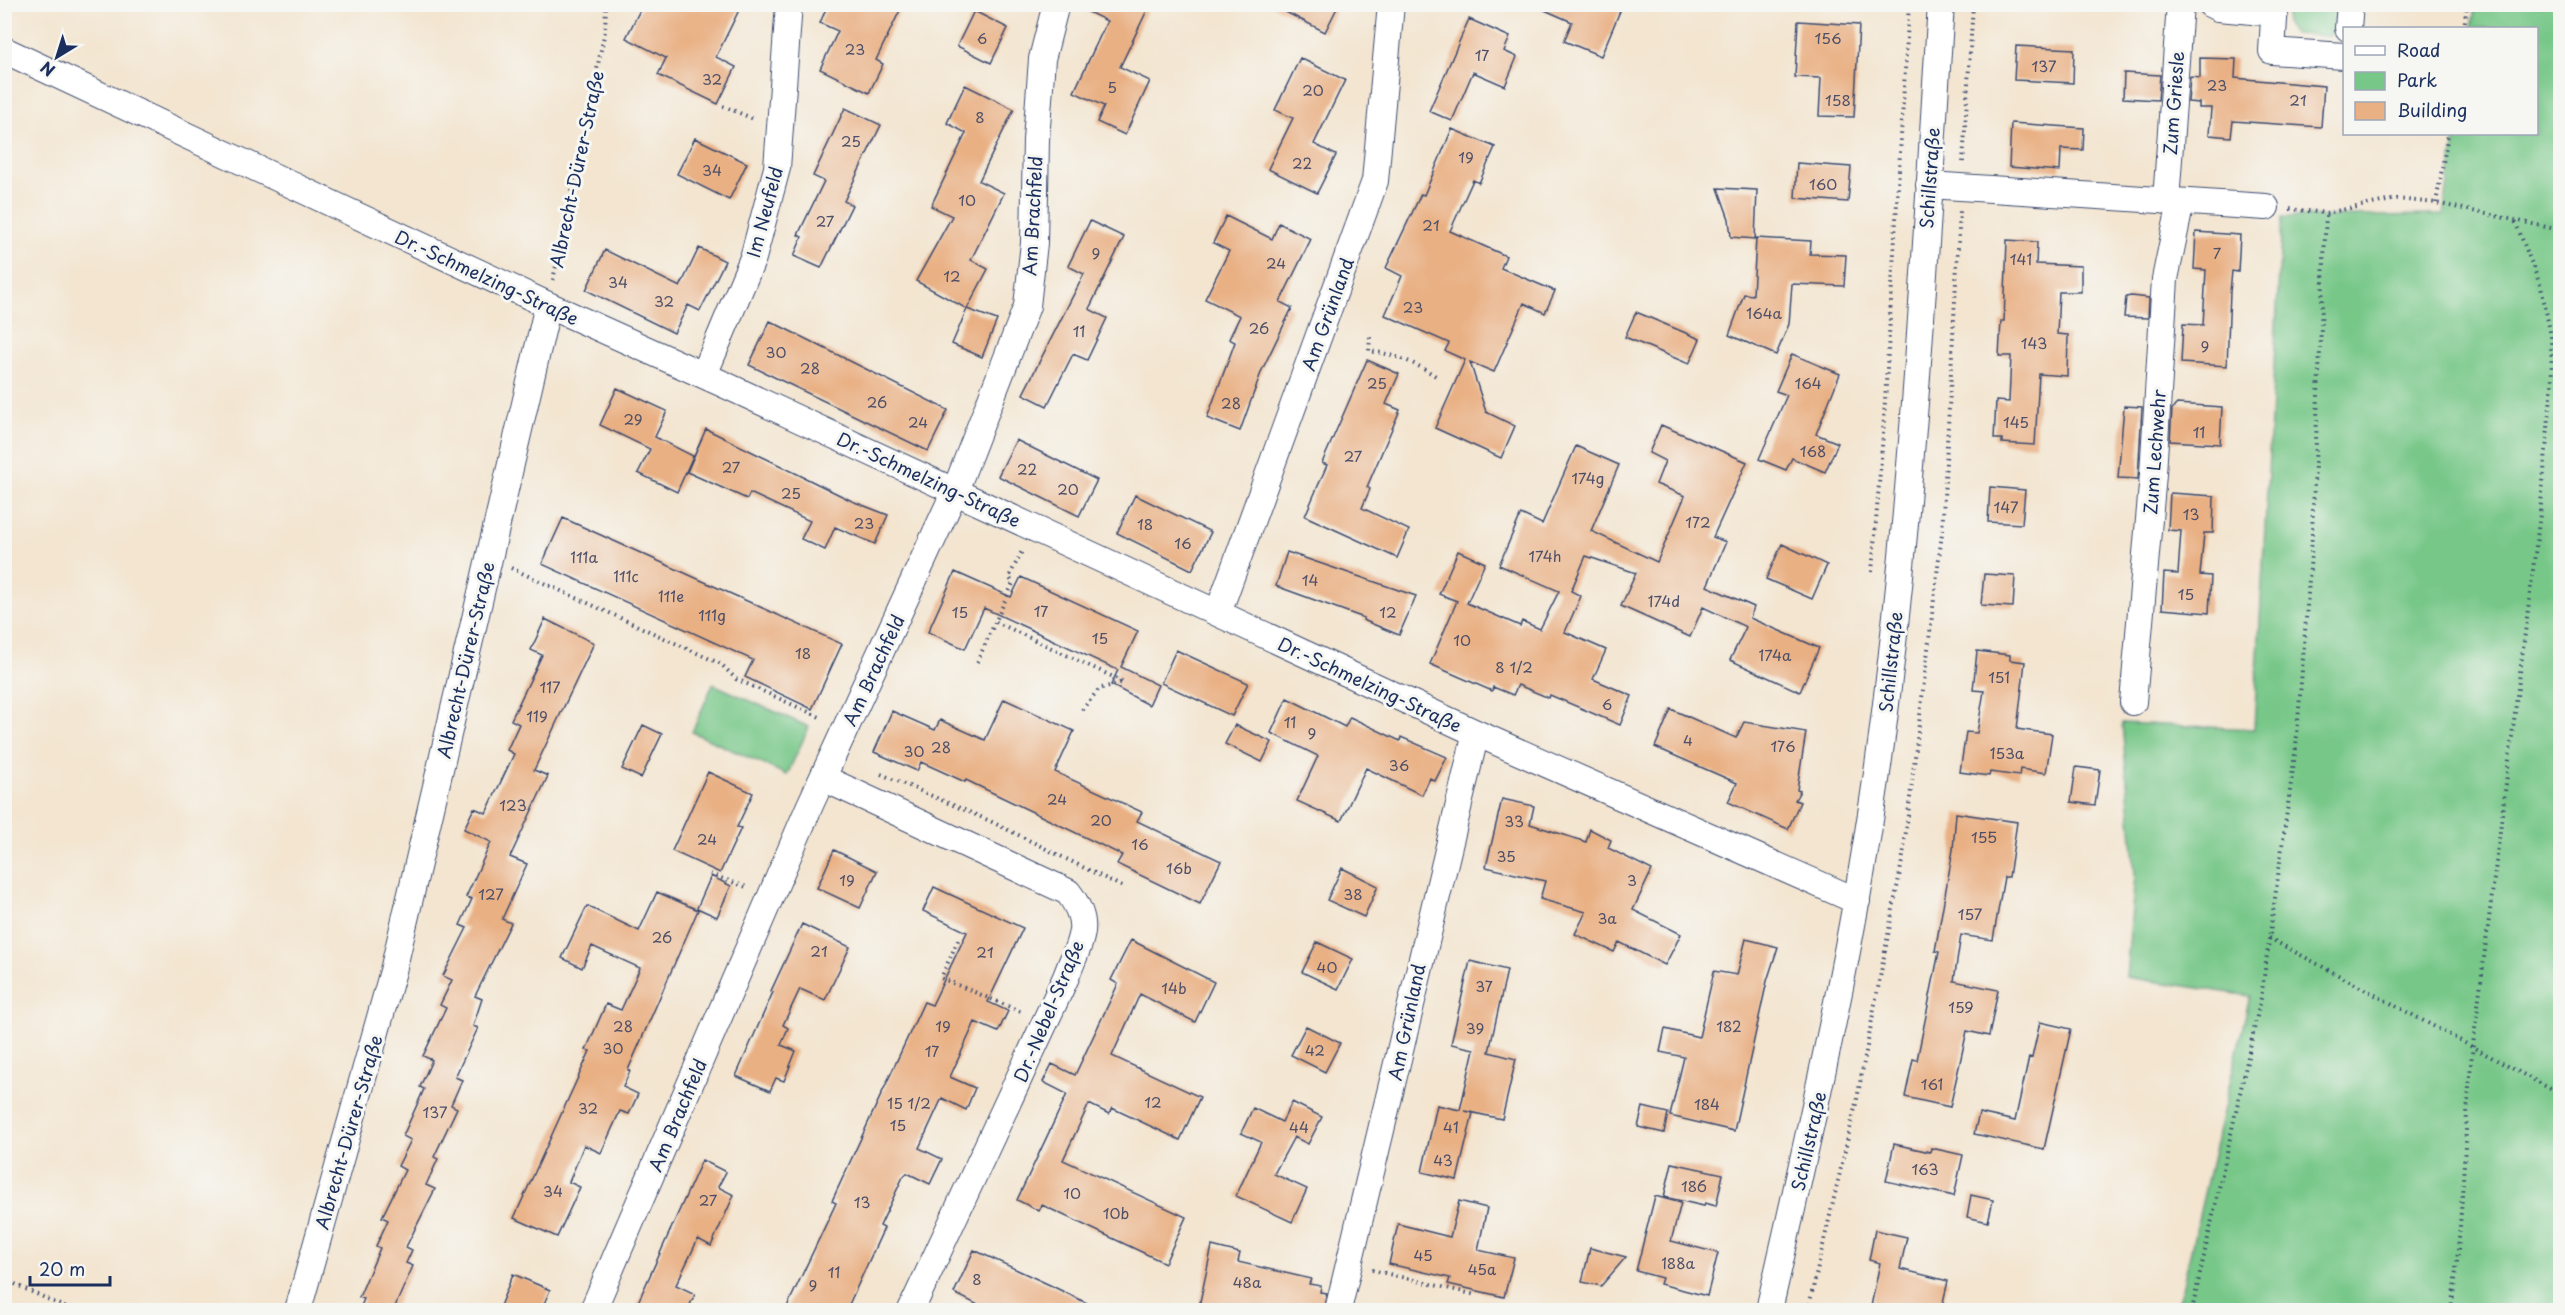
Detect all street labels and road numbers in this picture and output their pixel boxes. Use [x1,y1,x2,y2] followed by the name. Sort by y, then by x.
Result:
[2156,50,2190,156] street label: Zum Griesle
[542,68,610,270] street label: Albrecht-Dürer-Straße
[1912,127,1946,229] street label: Schillstraße
[1015,155,1049,277] street label: Am Brachfeld
[739,164,789,260] street label: Im Neufeld
[391,223,583,331] street label: Dr.-Schmelzing-Straße
[1294,254,1360,374] street label: Am Grünland
[2136,388,2172,516] street label: Zum Lechwehr
[833,425,1025,533] street label: Dr.-Schmelzing-Straße
[429,559,501,761] street label: Albrecht-Dürer-Straße
[835,610,911,730] street label: Am Brachfeld
[1871,610,1909,714] street label: Schillstraße
[1274,630,1466,738] street label: Dr.-Schmelzing-Straße
[1006,936,1090,1086] street label: Dr.-Nebel-Straße
[1380,961,1432,1083] street label: Am Grünland
[307,1032,389,1232] street label: Albrecht-Dürer-Straße
[641,1055,713,1175] street label: Am Brachfeld
[1783,1089,1833,1193] street label: Schillstraße

